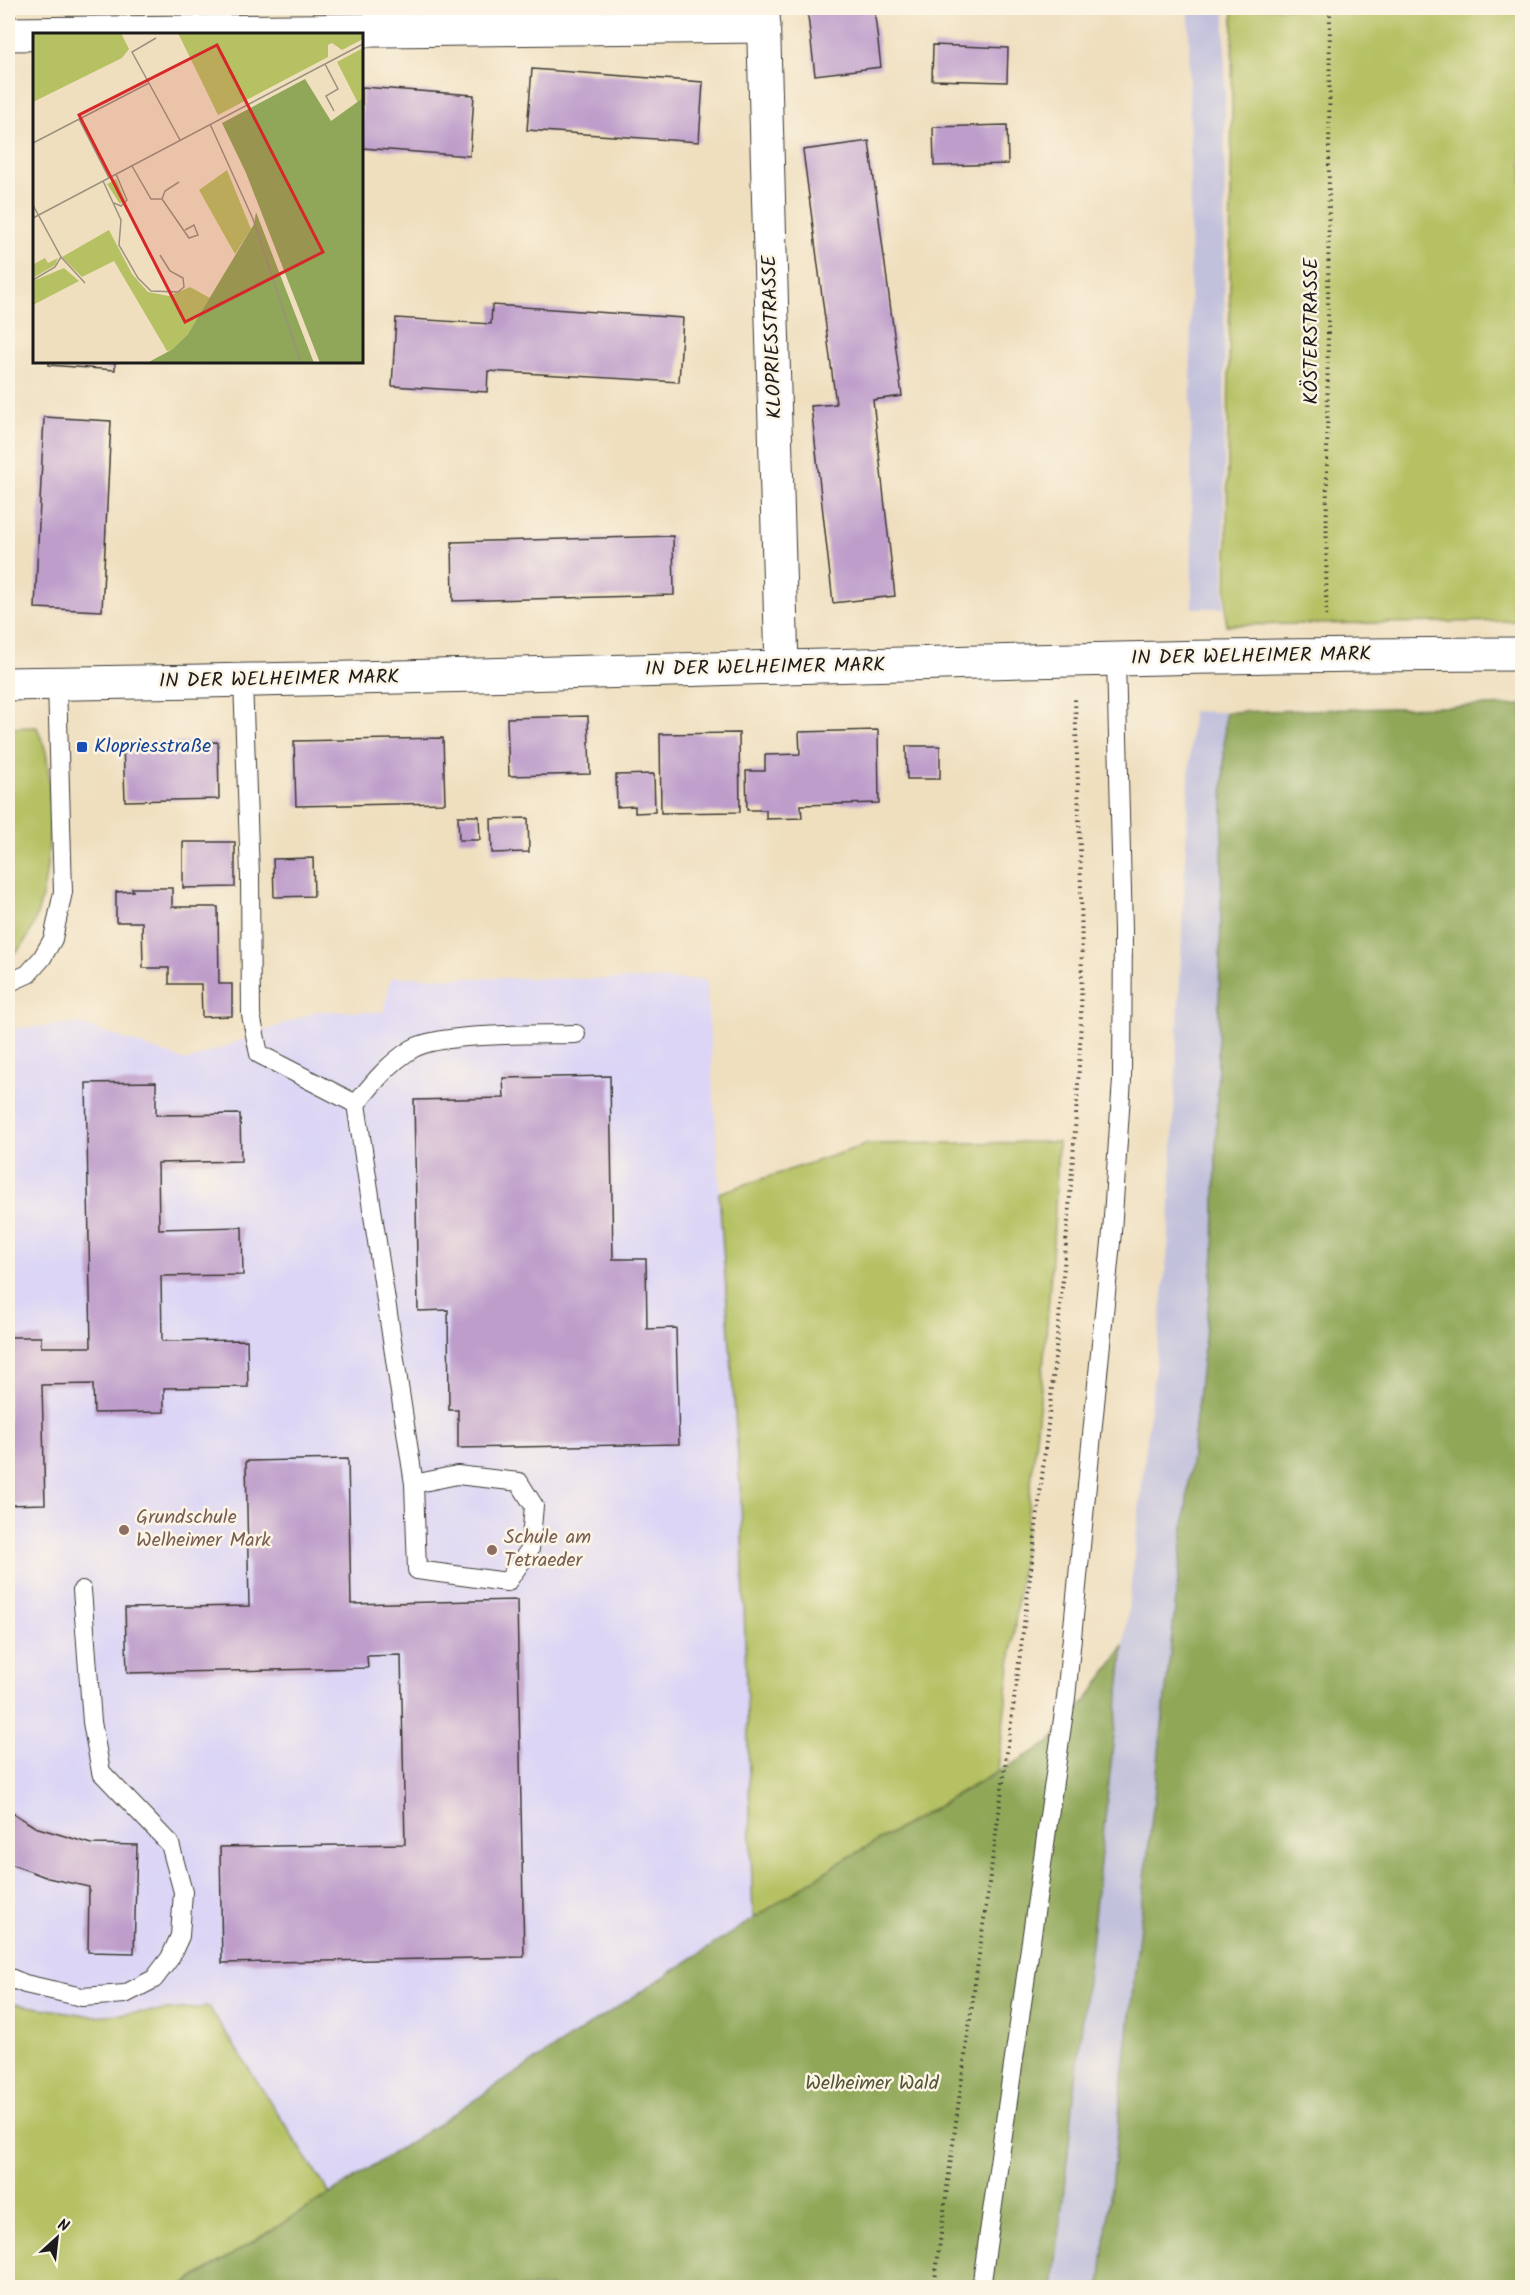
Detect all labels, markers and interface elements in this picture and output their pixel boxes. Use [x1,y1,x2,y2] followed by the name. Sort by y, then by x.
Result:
[33,33,363,363] inset map
[754,253,792,420] street label: KLOPRIESSTRASSE
[1296,256,1328,404] street label: KÖSTERSTRASSE
[1131,639,1372,675] street label: IN DER WELHEIMER MARK
[645,650,886,686] street label: IN DER WELHEIMER MARK
[159,662,400,698] street label: IN DER WELHEIMER MARK
[94,731,211,763] place label: Klopriesstraße
[75,740,89,754] marker: Klopriesstraße
[136,1502,271,1557] place label: Grundschule Welheimer Mark
[504,1522,591,1577] place label: Schule am Tetraeder
[117,1523,131,1537] marker: Grundschule Welheimer Mark
[485,1543,499,1557] marker: Schule am Tetraeder
[805,2068,940,2100] park label: Welheimer Wald
[27,2208,87,2268] north arrow
[53,2213,73,2239] text: N

